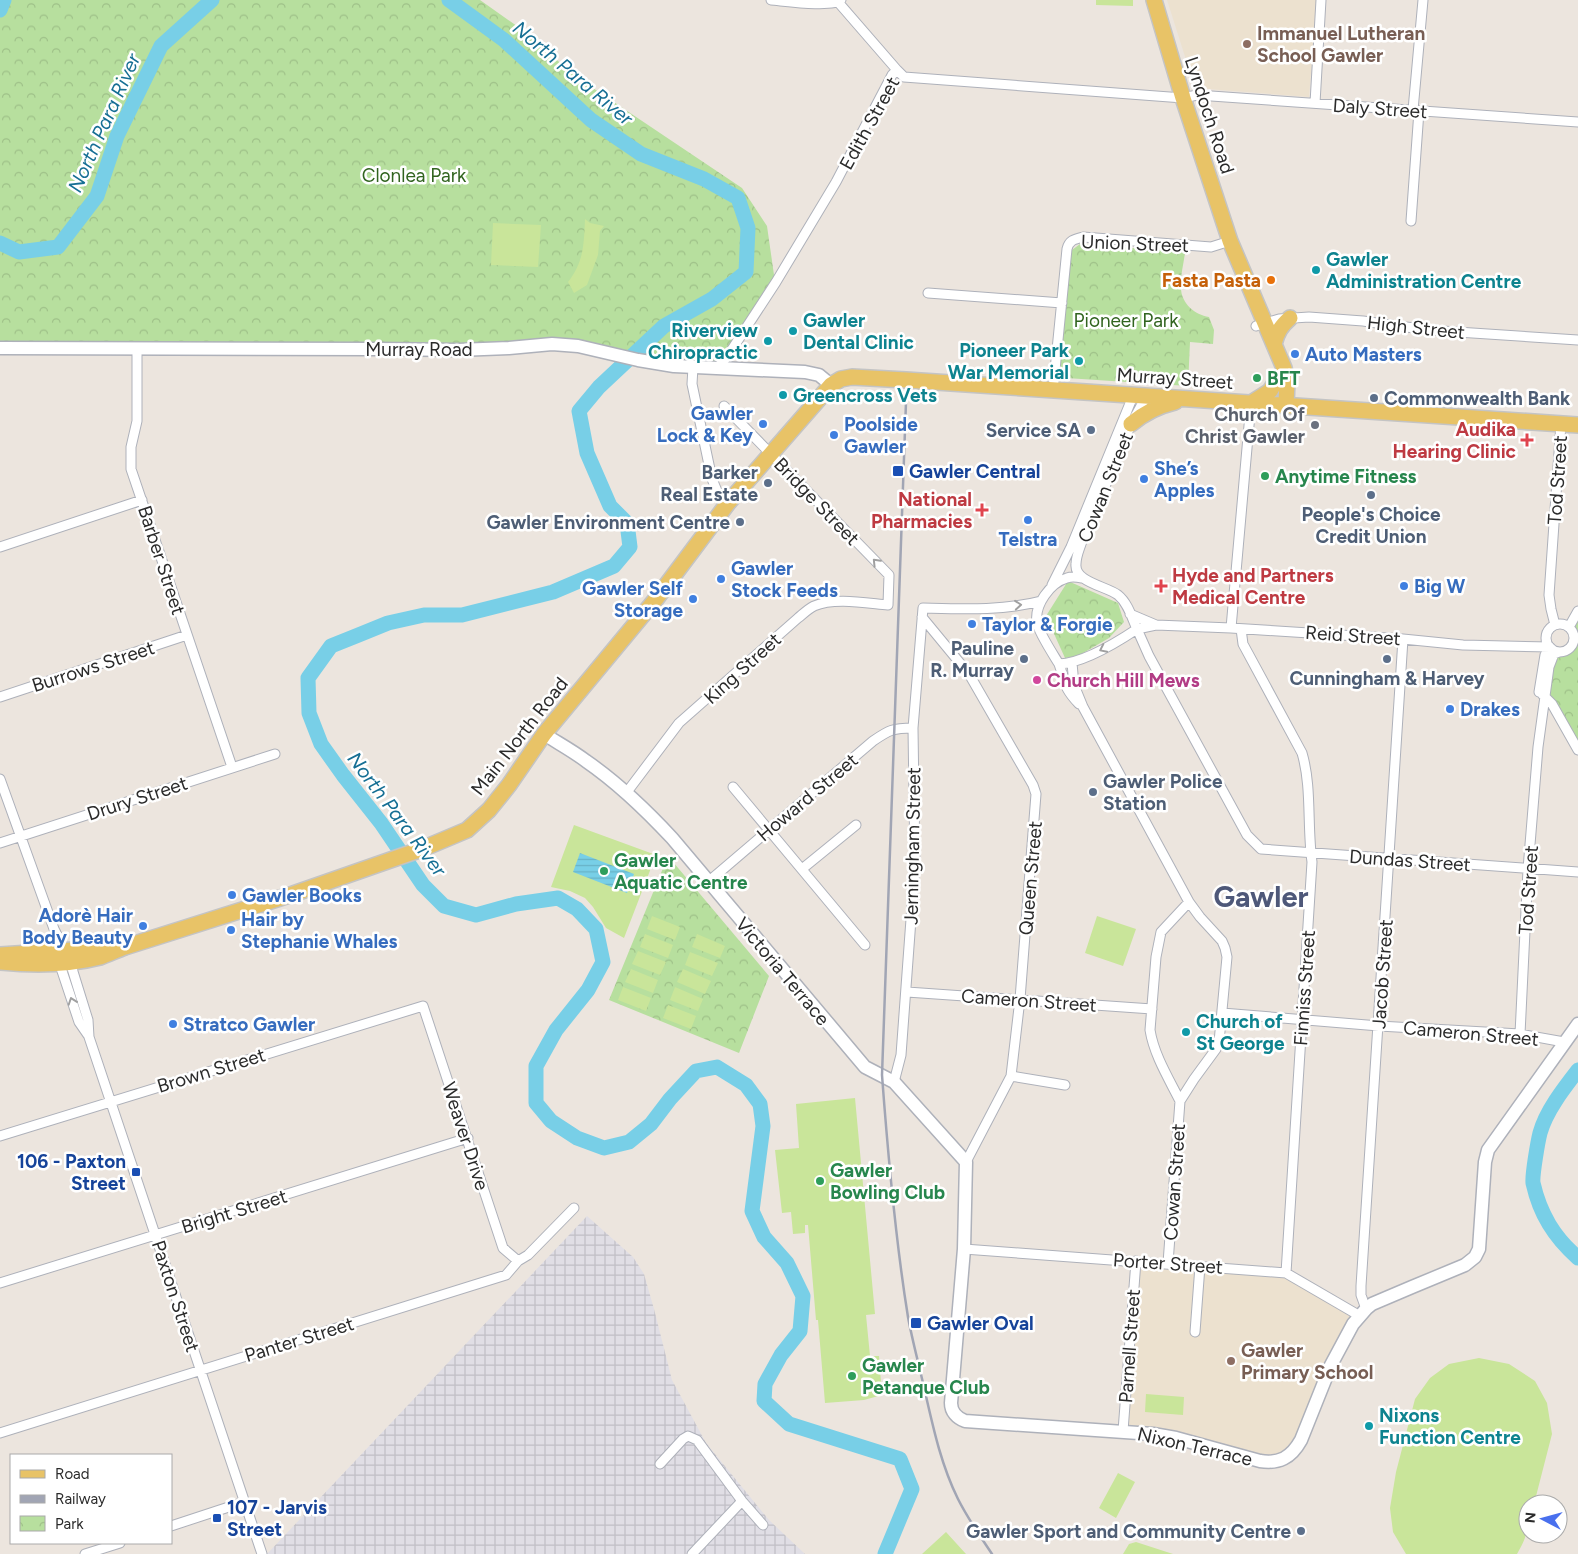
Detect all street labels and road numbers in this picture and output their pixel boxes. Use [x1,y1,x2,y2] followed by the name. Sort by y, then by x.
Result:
[1180,54,1239,177] street label: Lyndoch Road
[835,73,904,174] street label: Edith Street
[1332,94,1428,123] street label: Daly Street
[1081,230,1189,257] street label: Union Street
[1366,311,1466,344] street label: High Street
[365,338,473,361] street label: Murray Road
[1116,363,1234,394] street label: Murray Street
[1073,428,1138,546] street label: Cowan Street
[1543,435,1572,525] street label: Tod Street
[769,453,864,550] street label: Bridge Street
[133,503,190,618] street label: Barber Street
[1304,621,1402,650] street label: Reid Street
[699,628,786,709] street label: King Street
[29,636,157,697] street label: Burrows Street
[466,673,573,800] street label: Main North Road
[752,748,863,846] street label: Howard Street
[900,767,925,925] street label: Jerningham Street
[84,771,190,826] street label: Drury Street
[1014,820,1047,936] street label: Queen Street
[1348,845,1472,876] street label: Dundas Street
[1514,845,1543,935] street label: Tod Street
[731,913,835,1030] street label: Victoria Terrace
[1367,918,1398,1030] street label: Jacob Street
[1289,929,1320,1047] street label: Finniss Street
[960,984,1098,1017] street label: Cameron Street
[1402,1016,1540,1051] street label: Cameron Street
[154,1043,268,1098] street label: Brown Street
[437,1079,494,1193] street label: Weaver Drive
[1159,1123,1190,1241] street label: Cowan Street
[179,1185,290,1238] street label: Bright Street
[147,1237,204,1355] street label: Paxton Street
[1112,1248,1224,1279] street label: Porter Street
[1114,1288,1145,1404] street label: Parnell Street
[242,1312,357,1367] street label: Panter Street
[1135,1422,1255,1471] street label: Nixon Terrace

